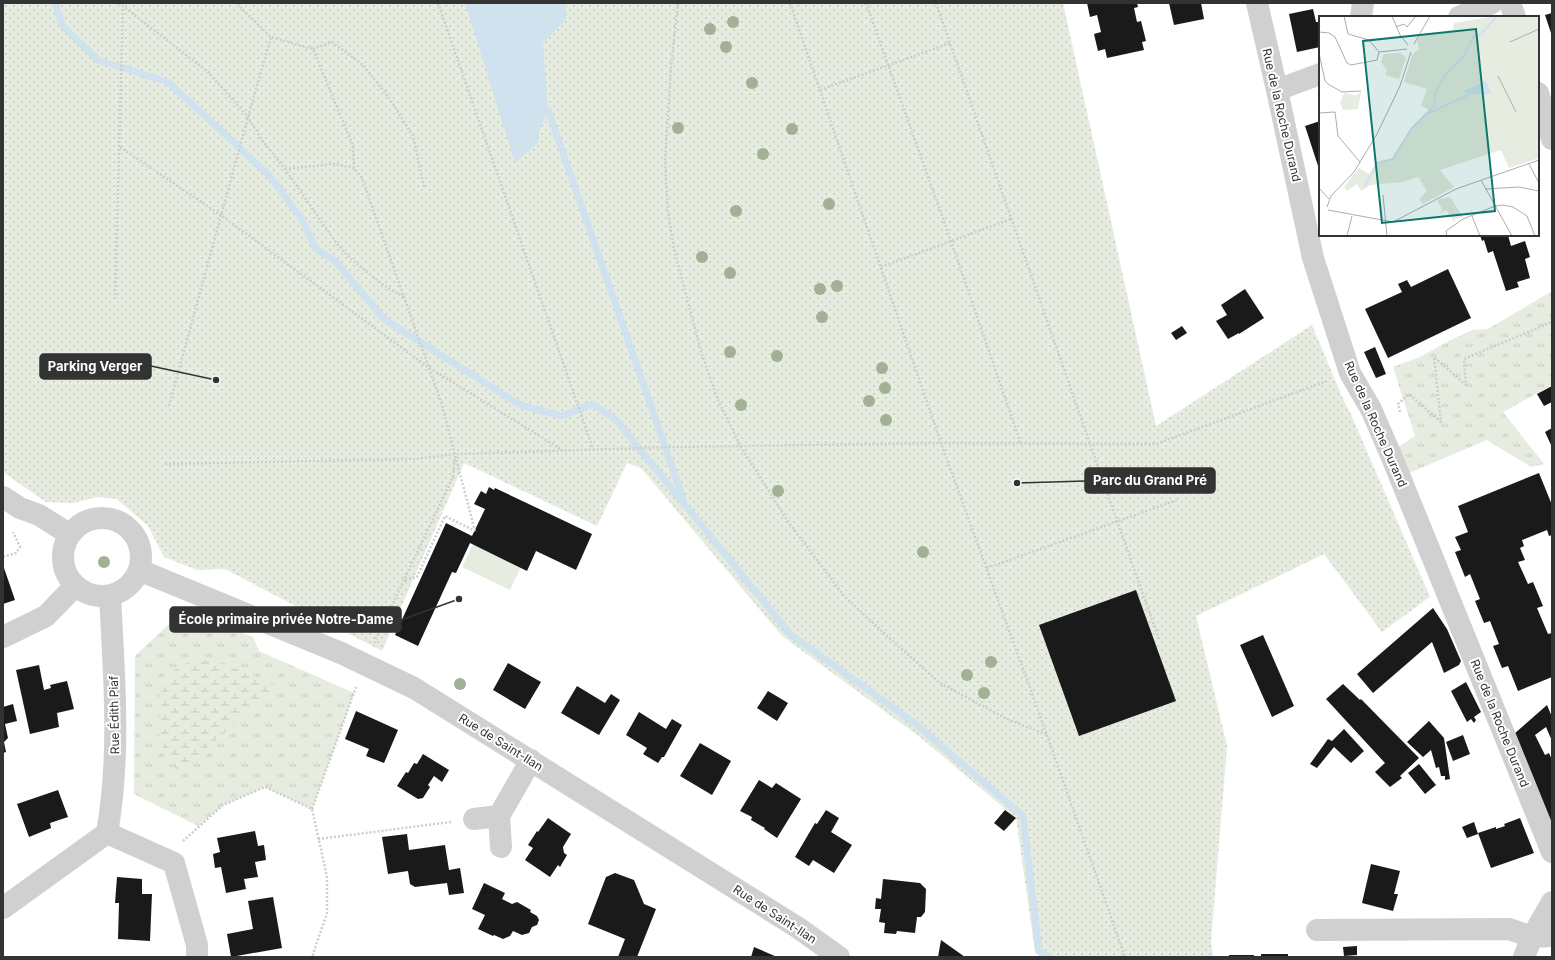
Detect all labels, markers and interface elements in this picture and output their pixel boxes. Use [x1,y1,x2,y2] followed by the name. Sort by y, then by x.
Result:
[1319,16,1539,236] inset map
[1259,47,1305,183] street label: Rue de la Roche Durand
[40,354,151,379] callout: Parking Verger
[48,358,143,374] text: Parking Verger
[1341,359,1411,489] street label: Rue de la Roche Durand
[1085,468,1215,493] callout: Parc du Grand Pré
[1093,472,1207,488] text: Parc du Grand Pré
[170,607,401,632] callout: École primaire privée Notre-Dame
[179,611,394,627] text: École primaire privée Notre-Dame
[1467,657,1533,789] street label: Rue de la Roche Durand
[106,675,122,755] street label: Rue Édith Piaf
[456,710,546,774] street label: Rue de Saint-Ilan
[730,881,820,947] street label: Rue de Saint-Ilan

